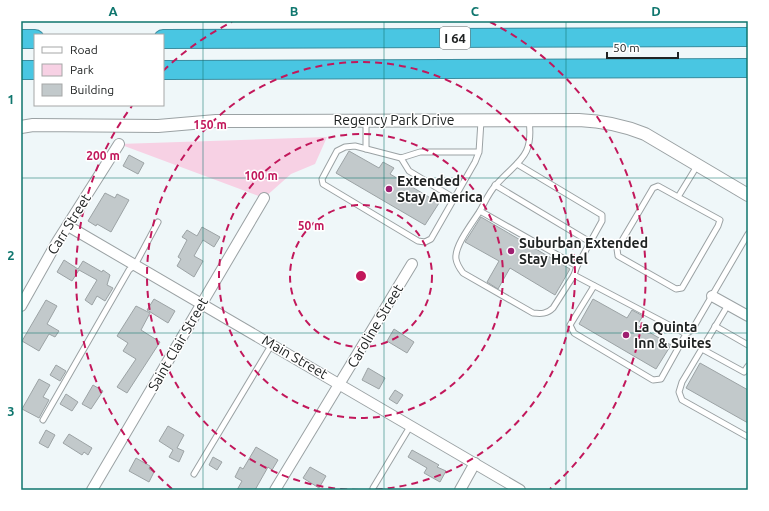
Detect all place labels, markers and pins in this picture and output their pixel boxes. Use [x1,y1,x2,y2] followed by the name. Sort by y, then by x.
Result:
[397,173,483,205] place label: Extended Stay America
[384,184,394,194] marker: Extended Stay America
[519,235,648,267] place label: Suburban Extended Stay Hotel
[506,246,516,256] marker: Suburban Extended Stay Hotel
[354,269,368,283] centre of rings
[634,319,712,351] place label: La Quinta Inn & Suites
[621,330,631,340] marker: La Quinta Inn & Suites

